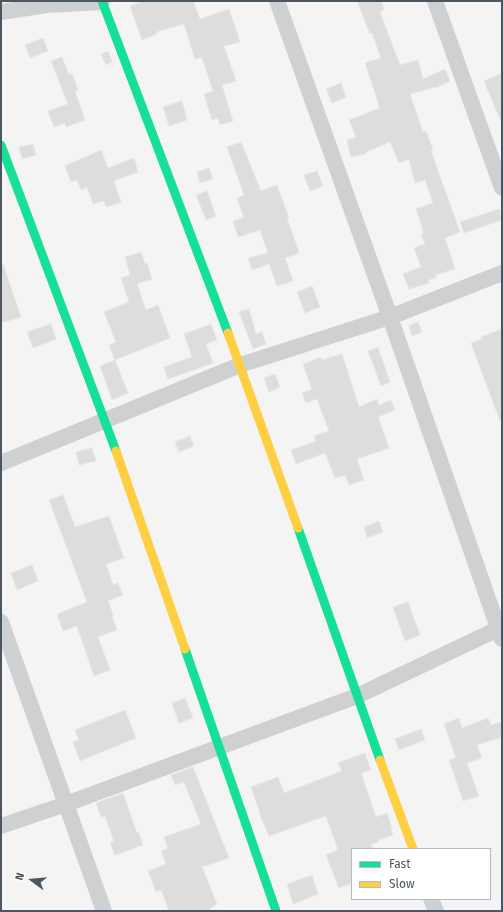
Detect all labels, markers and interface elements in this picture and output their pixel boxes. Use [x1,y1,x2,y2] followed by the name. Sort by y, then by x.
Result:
[351,848,491,900] legend
[389,857,411,871] text: Fast
[12,860,52,900] north arrow
[13,871,27,882] text: N
[389,877,415,891] text: Slow

